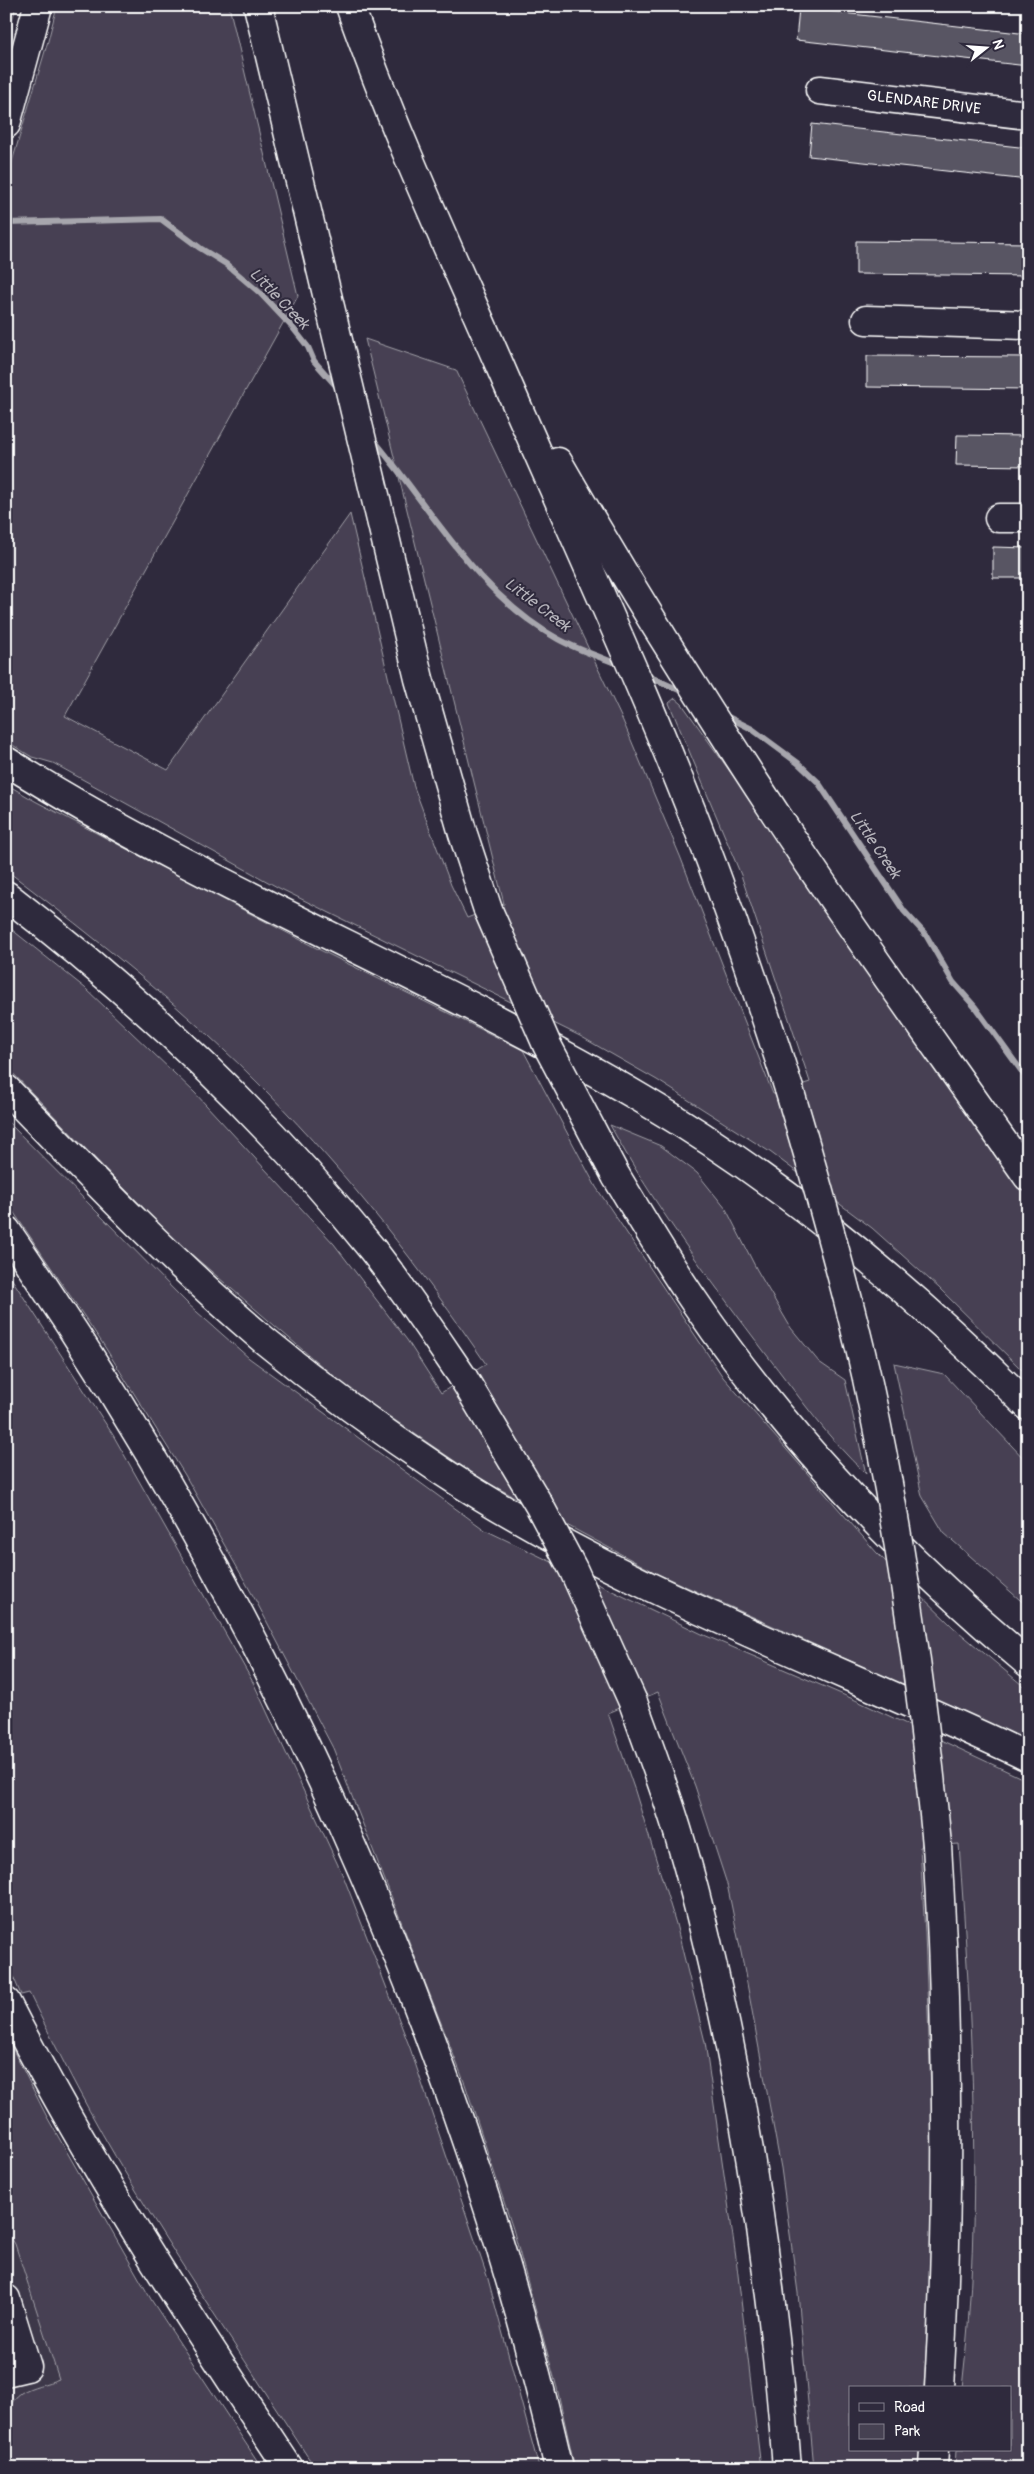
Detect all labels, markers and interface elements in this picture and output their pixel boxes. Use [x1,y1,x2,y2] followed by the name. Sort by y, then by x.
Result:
[962,22,1012,72] north arrow
[988,37,1007,51] text: N
[866,86,982,119] street label: GLENDARE DRIVE
[245,264,314,335] water label: Little Creek
[500,573,575,637] water label: Little Creek
[845,807,906,883] water label: Little Creek
[849,2386,1012,2452] legend
[894,2398,925,2417] text: Road
[894,2422,921,2441] text: Park

